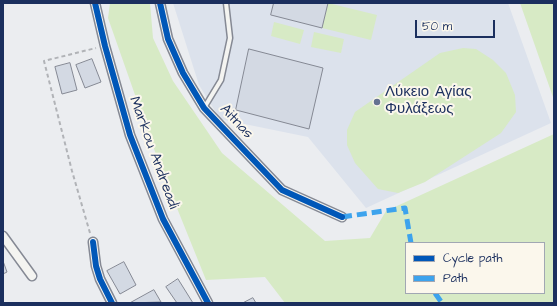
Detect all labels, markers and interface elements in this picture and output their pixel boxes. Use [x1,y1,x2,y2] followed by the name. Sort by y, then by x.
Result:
[417,12,497,38] scale bar
[422,18,452,35] text: 50 m
[385,84,472,119] place label: Λύκειο Αγίας Φυλάξεως
[124,94,182,212] street label: Markou Andreadi
[372,97,382,107] marker: Λύκειο Αγίας Φυλάξεως
[216,101,256,143] street label: Aitnas
[405,242,545,294] legend
[443,250,502,267] text: Cycle path
[443,270,468,287] text: Path

